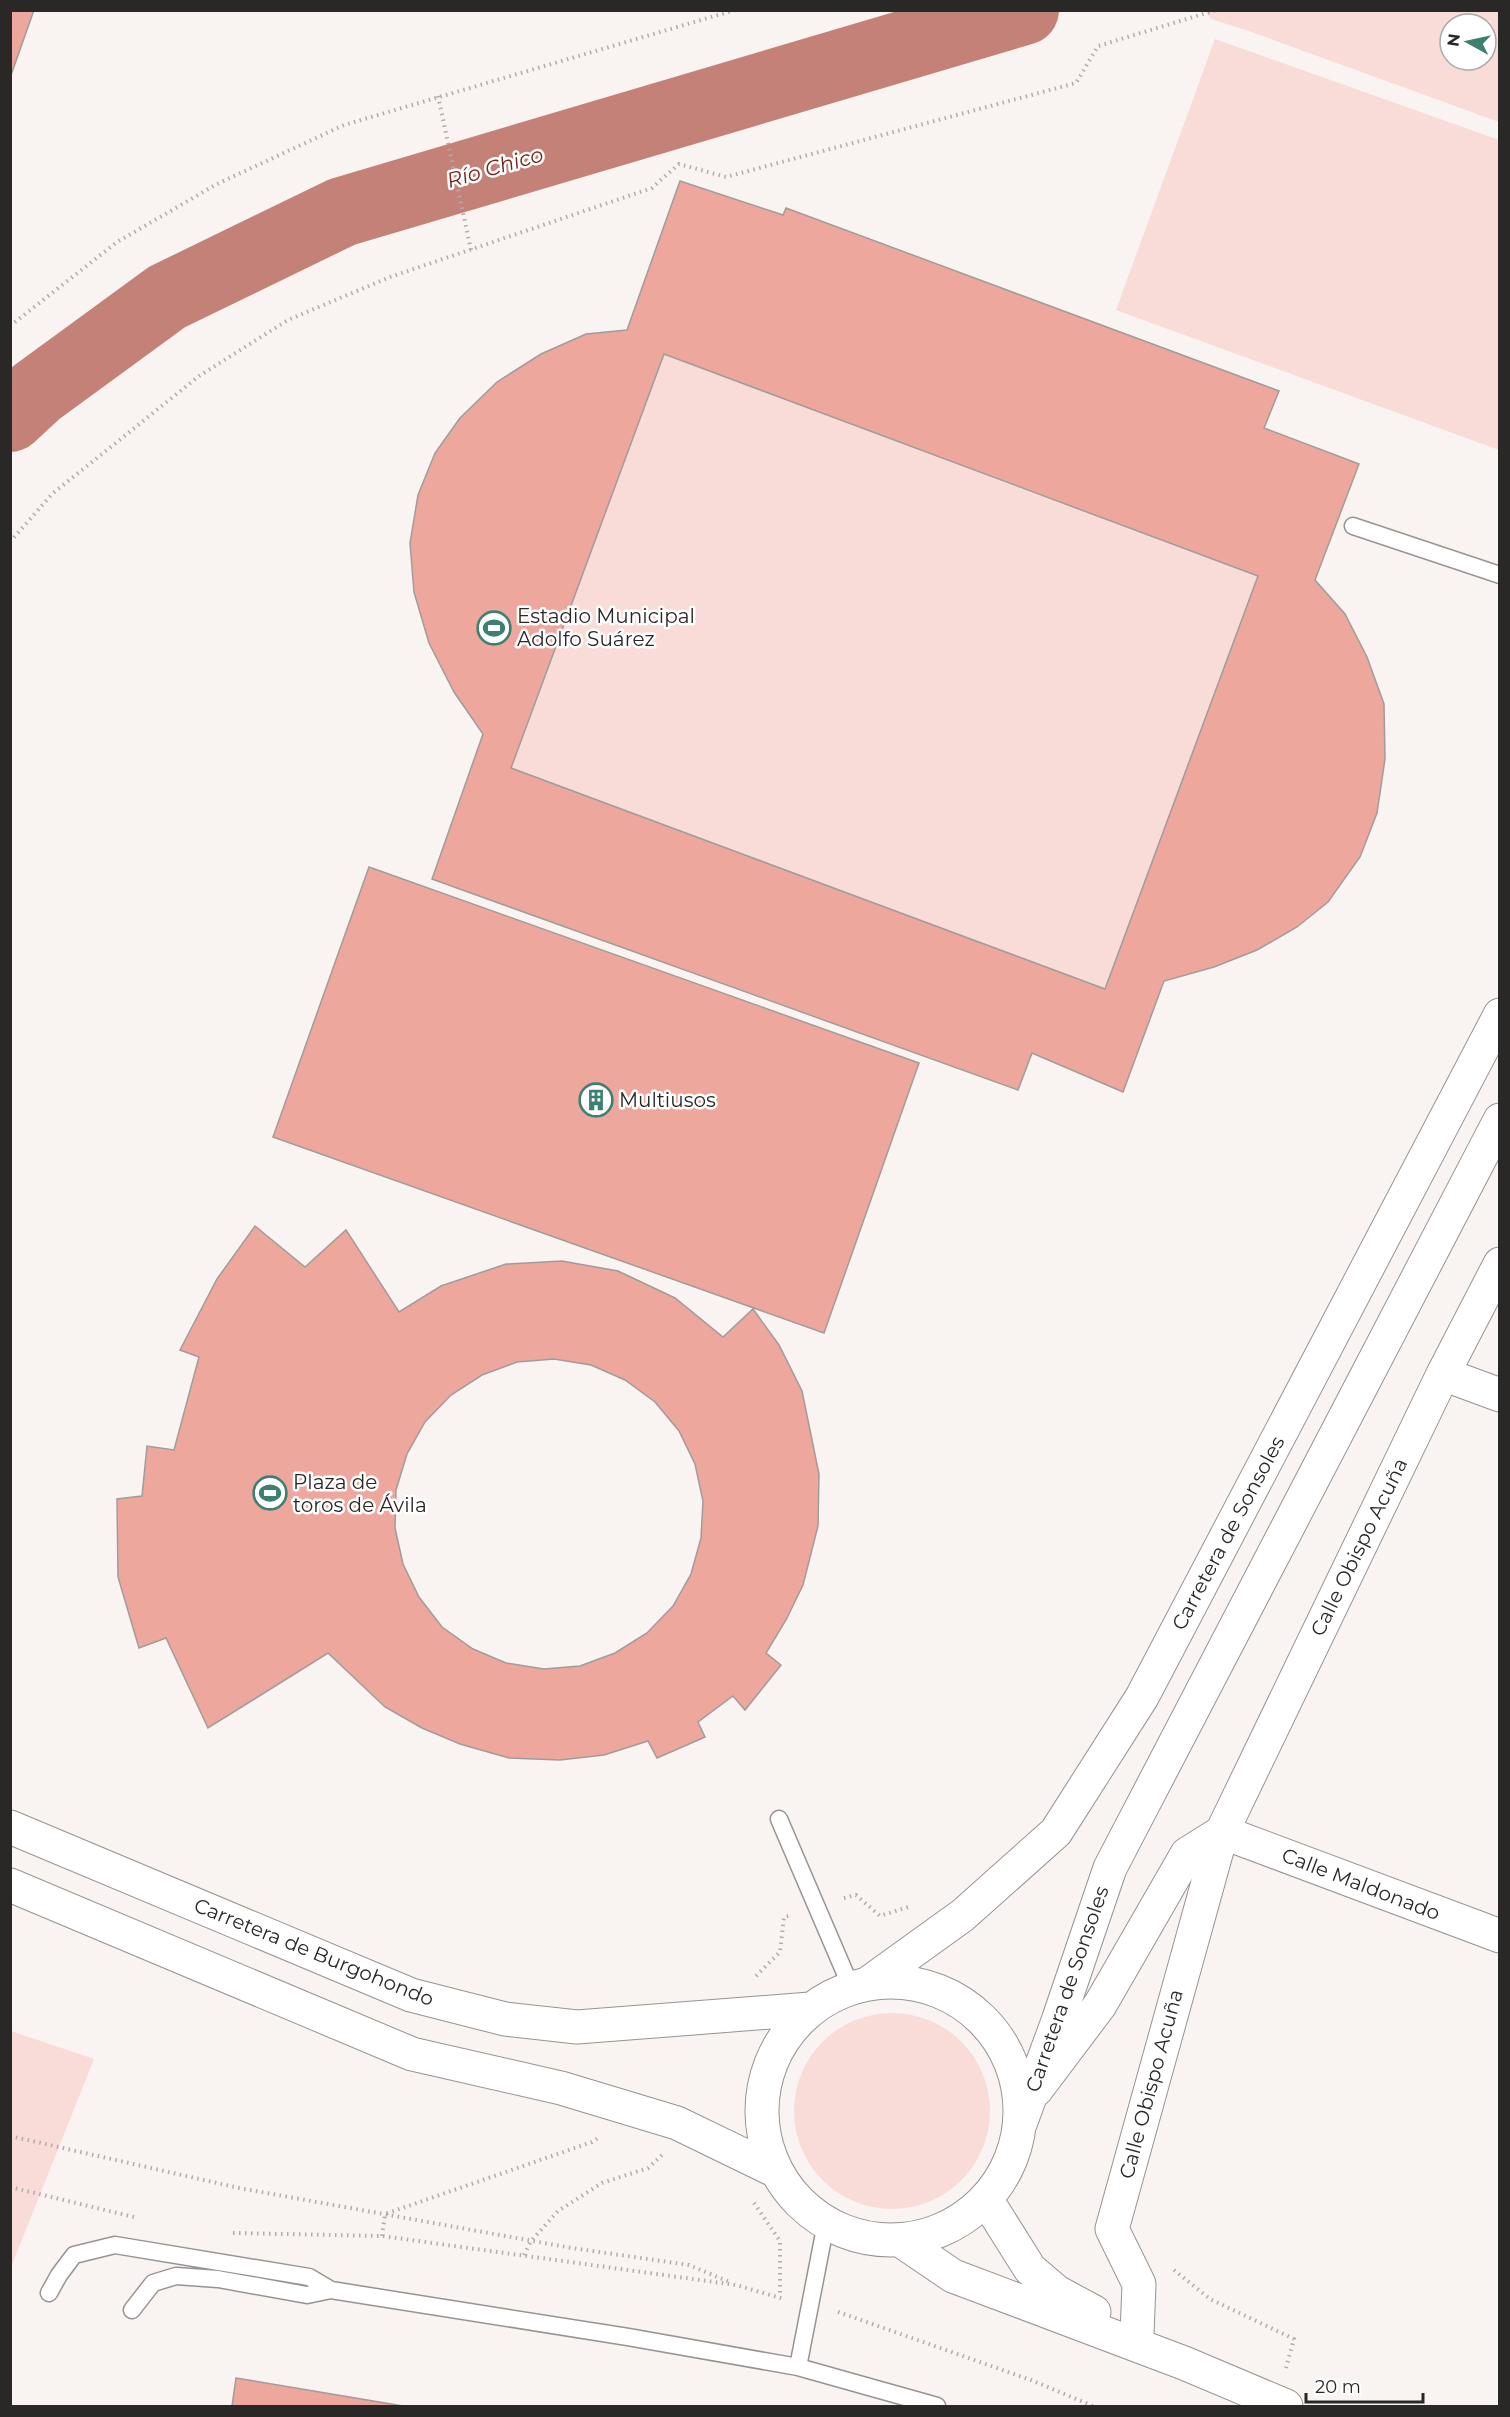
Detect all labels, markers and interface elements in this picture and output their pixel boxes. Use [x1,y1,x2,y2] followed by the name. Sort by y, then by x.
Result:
[1438,12,1498,72] north arrow
[1443,32,1464,48] text: N
[444,141,546,193] water label: Río Chico
[517,604,695,651] place label: Estadio Municipal Adolfo Suárez
[476,610,512,646] sports icon: Estadio Municipal Adolfo Suárez
[578,1082,614,1118] building icon: Multiusos
[619,1088,716,1112] place label: Multiusos
[1167,1432,1289,1634] street label: Carretera de Sonsoles
[1305,1454,1413,1640] street label: Calle Obispo Acuña
[293,1470,427,1517] place label: Plaza de toros de Ávila
[252,1475,288,1511] sports icon: Plaza de toros de Ávila
[1278,1843,1444,1925] street label: Calle Maldonado
[1020,1883,1114,2095] street label: Carretera de Sonsoles
[190,1893,438,2011] street label: Carretera de Burgohondo
[1114,1987,1188,2181] street label: Calle Obispo Acuña
[1306,2366,1423,2404] scale bar
[1315,2376,1361,2398] text: 20 m

